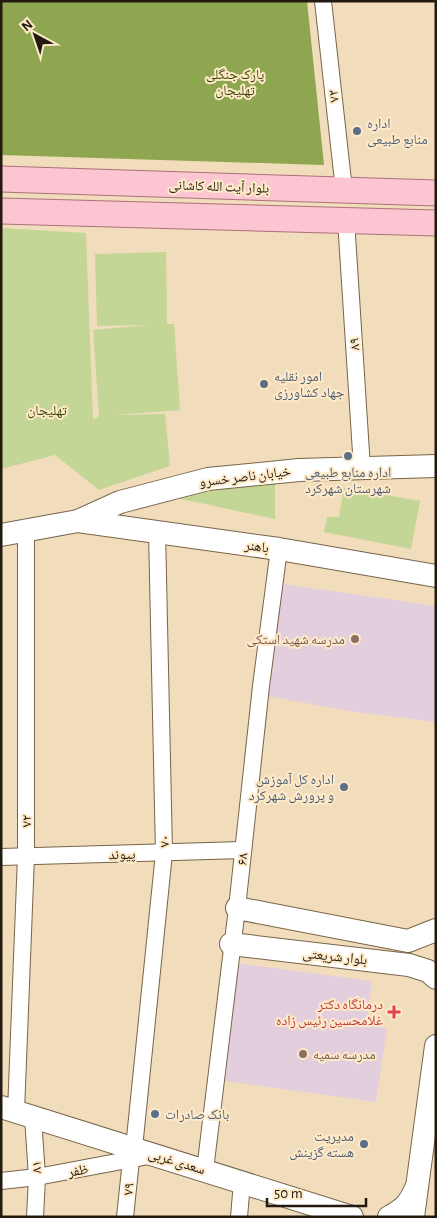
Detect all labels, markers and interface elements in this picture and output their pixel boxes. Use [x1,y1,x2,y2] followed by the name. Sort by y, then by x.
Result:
[10,10,60,60] north arrow
[19,17,36,34] text: N
[206,68,265,99] park label: پارک جنگلی تهلیجان
[326,89,342,103] street label: ۷۲
[367,117,428,149] place label: اداره منابع طبیعی
[351,125,363,137] marker: اداره منابع طبیعی
[168,177,270,197] street label: بلوار آیت الله کاشانی
[348,337,362,351] street label: ۸۹
[274,370,345,401] place label: امور نقلیه جهاد کشاورزی
[258,378,270,390] marker: امور نقلیه جهاد کشاورزی
[27,404,67,419] park label: تهلیجان
[342,450,354,462] marker: اداره منابع طبیعی شهرستان شهرکرد
[199,464,292,491] street label: خیابان ناصر خسرو
[305,466,391,497] place label: اداره منابع طبیعی شهرستان شهرکرد
[243,538,270,557] street label: باهنر
[247,633,345,648] place label: مدرسه شهید استکی
[349,633,361,645] marker: مدرسه شهید استکی
[249,772,334,804] place label: اداره کل آموزش و پرورش شهرکرد
[338,781,350,793] marker: اداره کل آموزش و پرورش شهرکرد
[20,815,34,827] street label: ۷۲
[158,835,172,847] street label: ۷۰
[108,848,136,863] street label: پیوند
[235,852,251,866] street label: ۶۸
[302,947,368,968] street label: بلوار شریعتی
[276,998,383,1029] place label: درمانگاه دکتر غلامحسین رئیس زاده
[387,1005,401,1019] marker: درمانگاه دکتر غلامحسین رئیس زاده
[297,1048,309,1060] marker: مدرسه سمیه
[313,1048,376,1063] place label: مدرسه سمیه
[149,1108,161,1120] marker: بانک صادرات
[165,1108,229,1123] place label: بانک صادرات
[289,1130,354,1161] place label: مدیریت هسته گزینش
[358,1138,370,1150] marker: مدیریت هسته گزینش
[146,1147,207,1178] street label: سعدی غربی
[30,1160,44,1174] street label: ۸۱
[66,1162,90,1181] street label: ظفر
[267,1176,366,1208] scale bar
[121,1182,137,1196] street label: ۷۹
[274,1186,303,1201] text: 50 m

